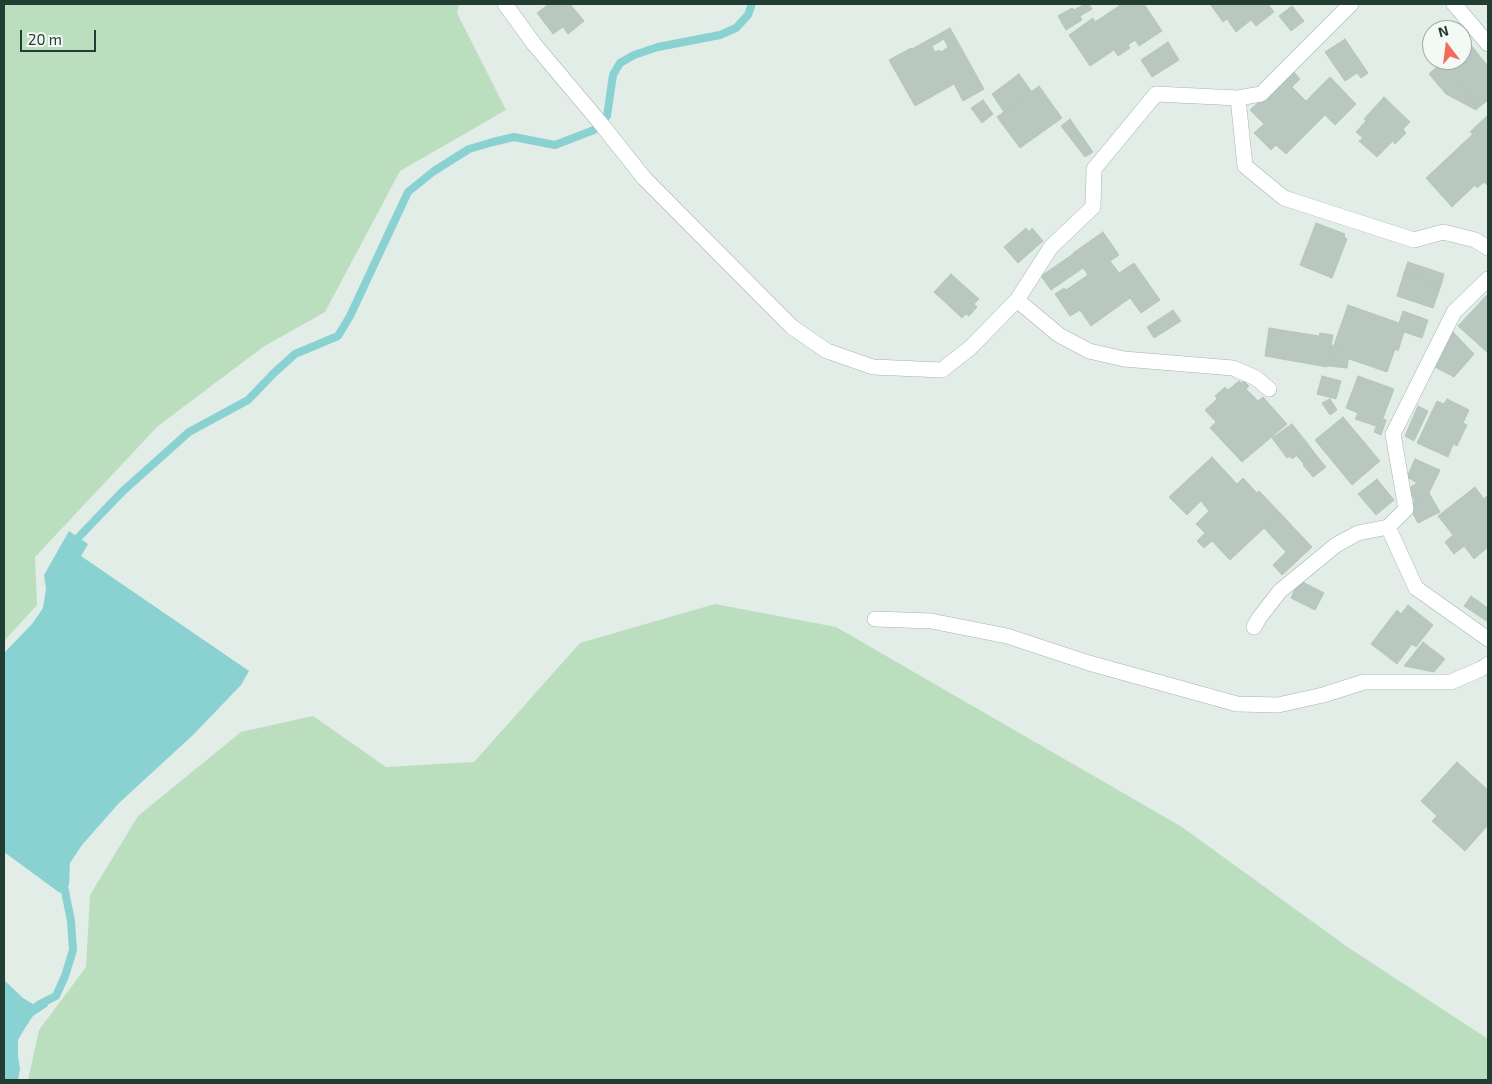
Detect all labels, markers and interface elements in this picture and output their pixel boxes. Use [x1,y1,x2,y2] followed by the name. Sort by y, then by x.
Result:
[22,20,99,52] scale bar
[1422,20,1472,70] north arrow
[1436,21,1450,41] text: N
[28,30,62,48] text: 20 m

